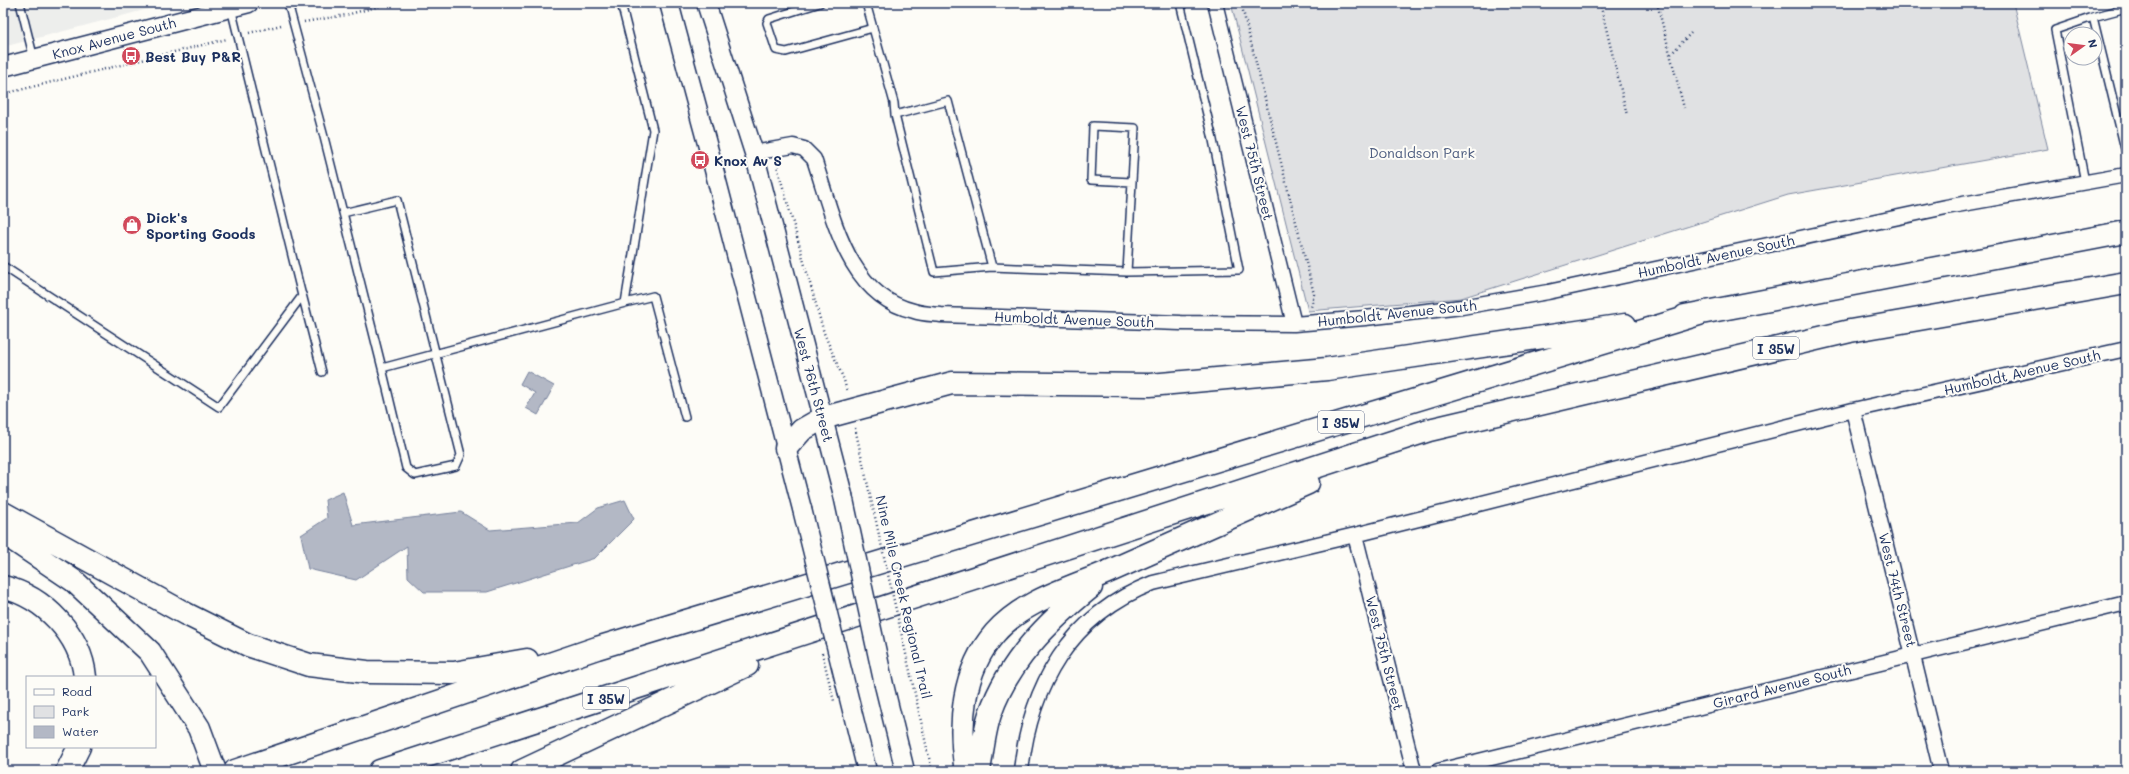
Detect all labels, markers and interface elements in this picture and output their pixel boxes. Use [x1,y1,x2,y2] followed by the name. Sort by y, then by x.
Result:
[50,12,178,64] street label: Knox Avenue South
[2063,26,2103,66] north arrow
[2085,38,2101,49] text: N
[120,45,142,67] bus stop icon: Best Buy P&R
[145,47,241,66] place label: Best Buy P&R
[1232,104,1278,222] street label: West 75th Street
[1369,143,1475,162] park label: Donaldson Park
[689,149,711,171] bus stop icon: Knox Av S
[714,151,782,170] place label: Knox Av S
[146,208,255,243] place label: Dick's Sporting Goods
[121,214,143,236] shop icon: Dick's Sporting Goods
[1636,230,1796,282] street label: Humboldt Avenue South
[1317,295,1478,331] street label: Humboldt Avenue South
[994,307,1154,331] street label: Humboldt Avenue South
[790,326,838,444] street label: West 76th Street
[1753,337,1799,359] road number: I 35W
[1942,345,2102,399] street label: Humboldt Avenue South
[1318,411,1364,433] road number: I 35W
[871,493,937,701] street label: Nine Mile Creek Regional Trail
[1875,531,1921,649] street label: West 74th Street
[1362,594,1408,712] street label: West 75th Street
[1711,660,1853,712] street label: Girard Avenue South
[26,676,156,748] legend
[62,683,92,699] text: Road
[583,687,629,709] road number: I 35W
[62,703,89,719] text: Park
[62,723,99,739] text: Water

